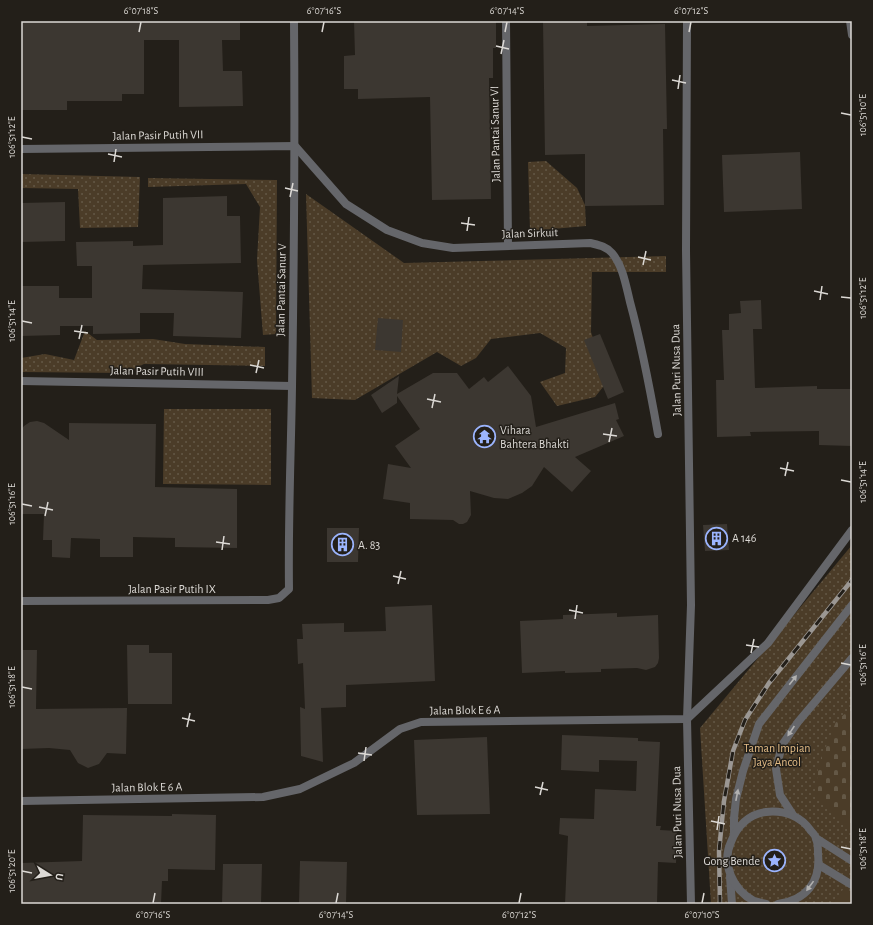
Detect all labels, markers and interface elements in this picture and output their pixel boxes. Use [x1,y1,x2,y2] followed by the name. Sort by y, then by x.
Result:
[124,6,158,16] text: 6°07'18"S
[307,6,341,16] text: 6°07'16"S
[490,6,525,16] text: 6°07'14"S
[674,6,708,16] text: 6°07'12"S
[488,86,502,182] street label: Jalan Pantai Sanur VI
[858,94,868,136] text: 106°51'10"E
[7,116,17,158] text: 106°51'12"E
[113,128,203,142] street label: Jalan Pasir Putih VII
[502,226,559,240] street label: Jalan Sirkuit
[274,243,288,337] street label: Jalan Pantai Sanur V
[858,277,868,319] text: 106°51'12"E
[7,300,17,342] text: 106°51'14"E
[669,323,683,416] street label: Jalan Puri Nusa Dua
[110,364,204,378] street label: Jalan Pasir Putih VIII
[471,424,497,450] temple icon: Vihara Bahtera Bhakti
[500,424,569,450] place label: Vihara Bahtera Bhakti
[858,461,868,503] text: 106°51'14"E
[7,483,17,525] text: 106°51'16"E
[703,525,729,551] building icon: A 146
[330,532,356,558] building icon: A. 83
[732,532,757,544] place label: A 146
[358,539,380,551] place label: A. 83
[128,583,216,595] street label: Jalan Pasir Putih IX
[858,644,868,686] text: 106°51'16"E
[7,666,17,708] text: 106°51'18"E
[789,675,798,686] one-way arrow
[430,703,500,717] street label: Jalan Blok E 6 A
[788,725,795,737] one-way arrow
[743,742,811,769] park label: Taman Impian Jaya Ancol
[670,765,684,858] street label: Jalan Puri Nusa Dua
[112,780,182,794] street label: Jalan Blok E 6 A
[735,789,741,801] one-way arrow
[858,828,868,870] text: 106°51'18"E
[762,848,788,874] place icon: Gong Bende
[7,849,17,893] text: 106°51'20"E
[30,855,70,895] north arrow
[703,855,760,867] place label: Gong Bende
[53,872,65,881] text: U
[806,880,814,891] one-way arrow
[136,910,170,920] text: 6°07'16"S
[319,910,354,920] text: 6°07'14"S
[502,910,536,920] text: 6°07'12"S
[685,910,720,920] text: 6°07'10"S

